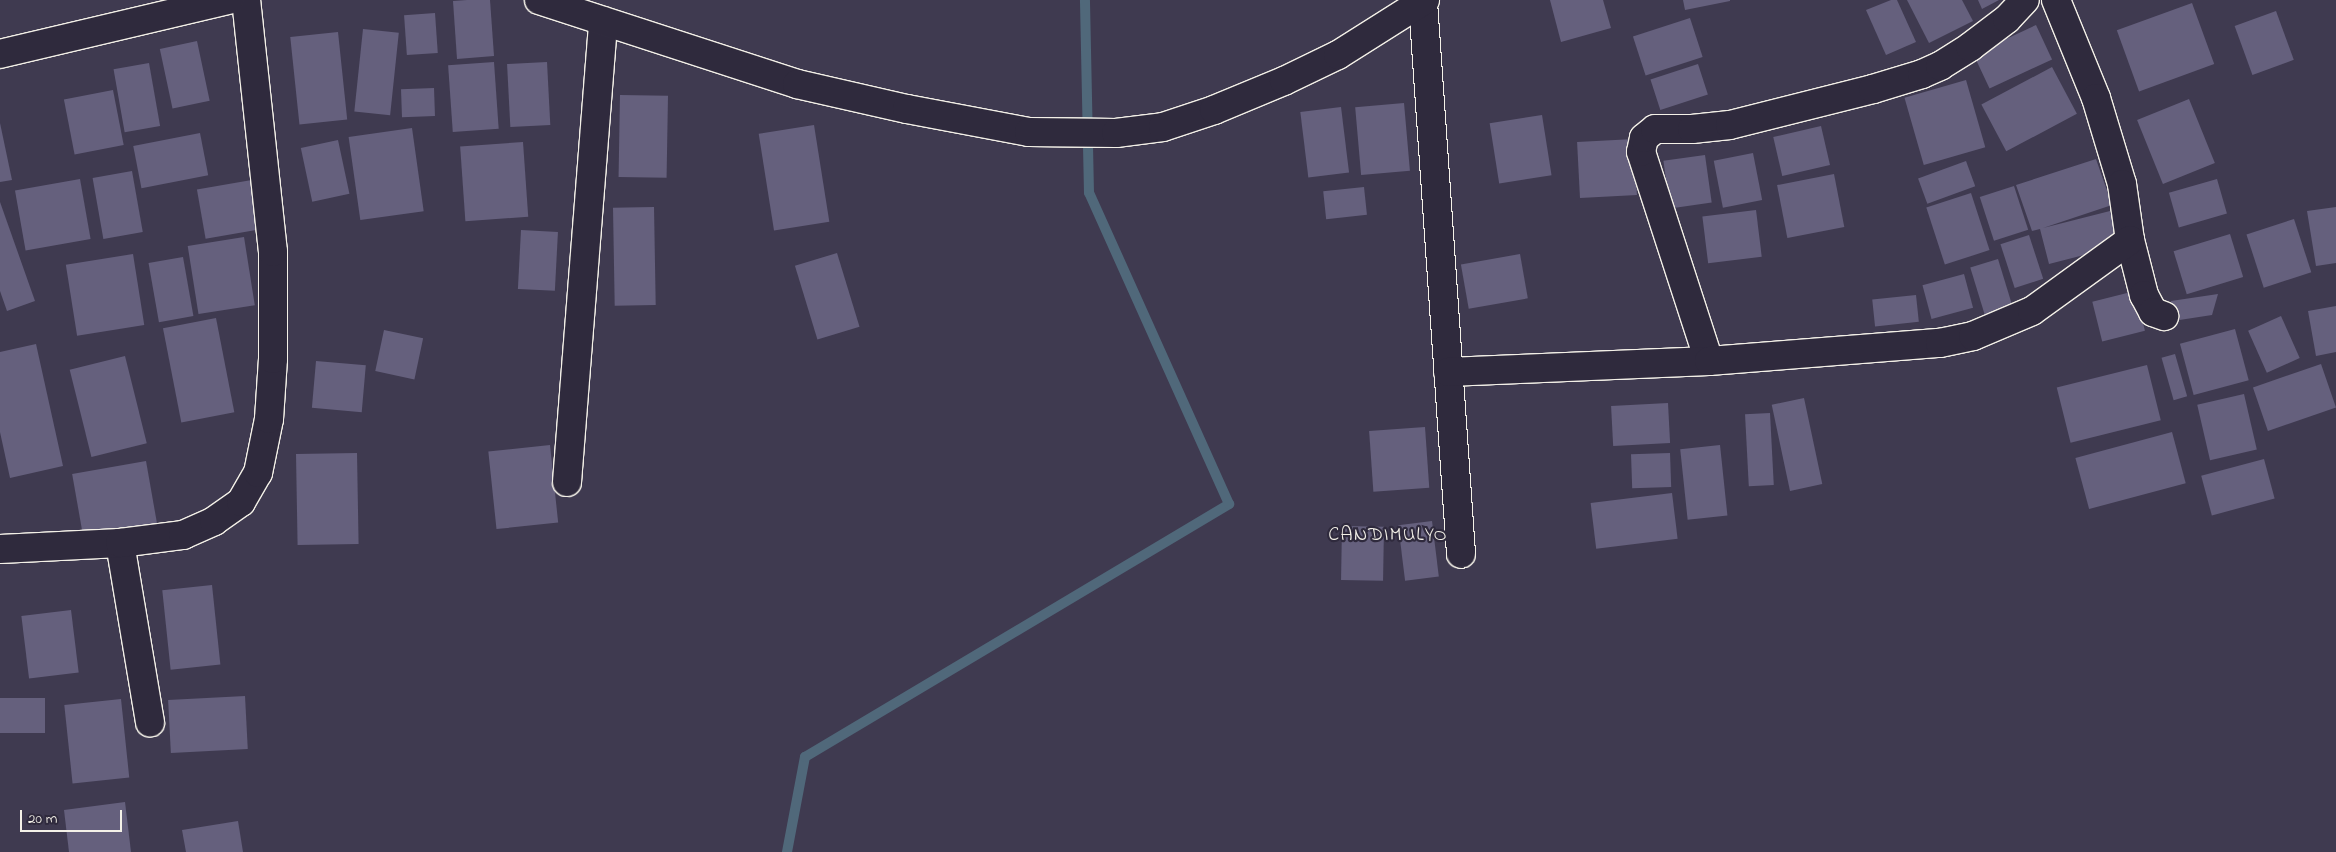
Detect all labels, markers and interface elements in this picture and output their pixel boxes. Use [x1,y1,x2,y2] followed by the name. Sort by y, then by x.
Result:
[1327,523,1449,547] district label: CANDIMULYO
[22,800,125,832] scale bar
[28,808,57,830] text: 20 m

